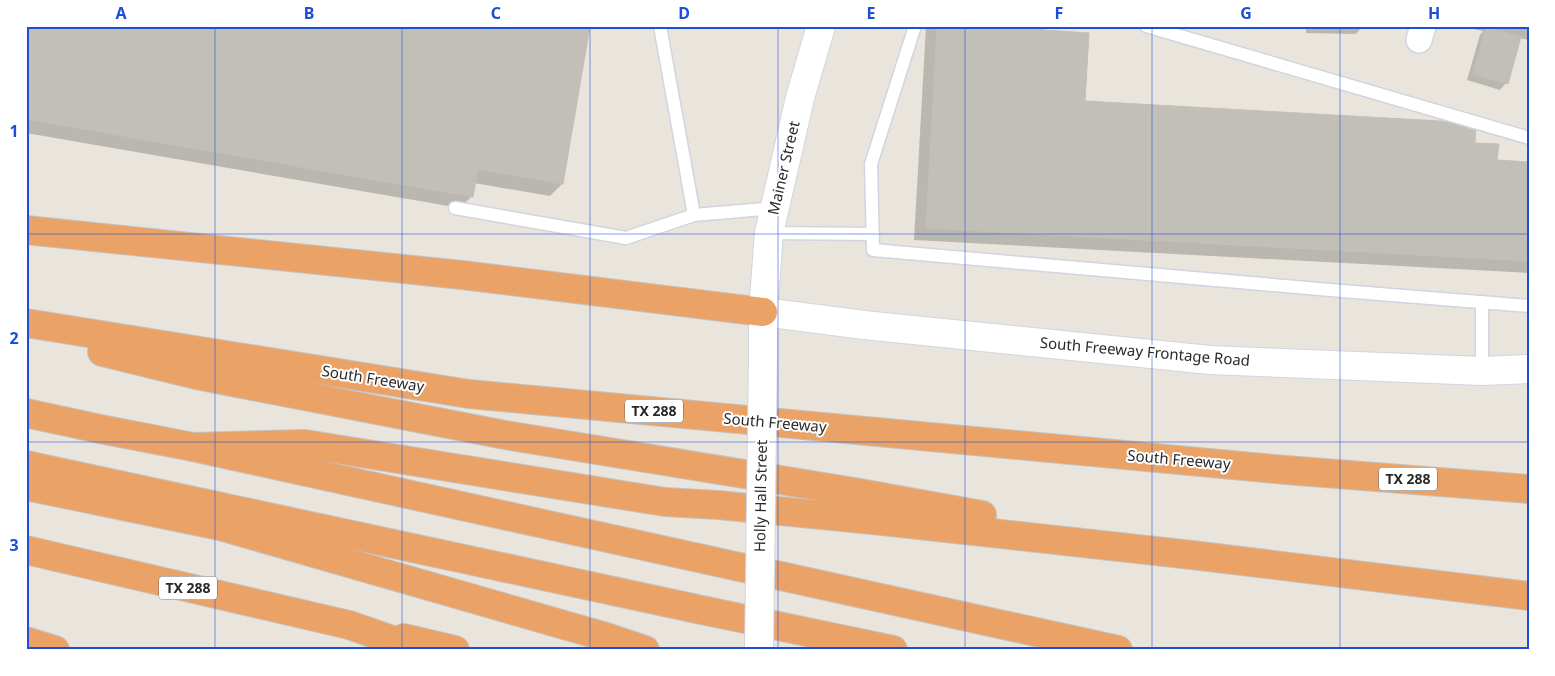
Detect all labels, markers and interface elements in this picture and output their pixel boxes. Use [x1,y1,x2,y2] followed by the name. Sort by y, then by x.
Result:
[115,2,127,24] text: A
[304,2,314,24] text: B
[491,2,501,24] text: C
[678,2,690,24] text: D
[867,2,876,24] text: E
[1055,2,1063,24] text: F
[1240,2,1252,24] text: G
[1428,2,1440,24] text: H
[763,118,804,217] street label: Mainer Street
[9,120,19,142] text: 1
[9,327,19,349] text: 2
[1039,332,1251,370] street label: South Freeway Frontage Road
[321,360,426,396] street label: South Freeway
[625,400,683,422] road number: TX 288
[723,408,828,436] street label: South Freeway
[749,439,771,552] street label: Holly Hall Street
[1127,445,1232,473] street label: South Freeway
[1379,468,1437,490] road number: TX 288
[9,534,19,556] text: 3
[159,576,217,600] road number: TX 288

